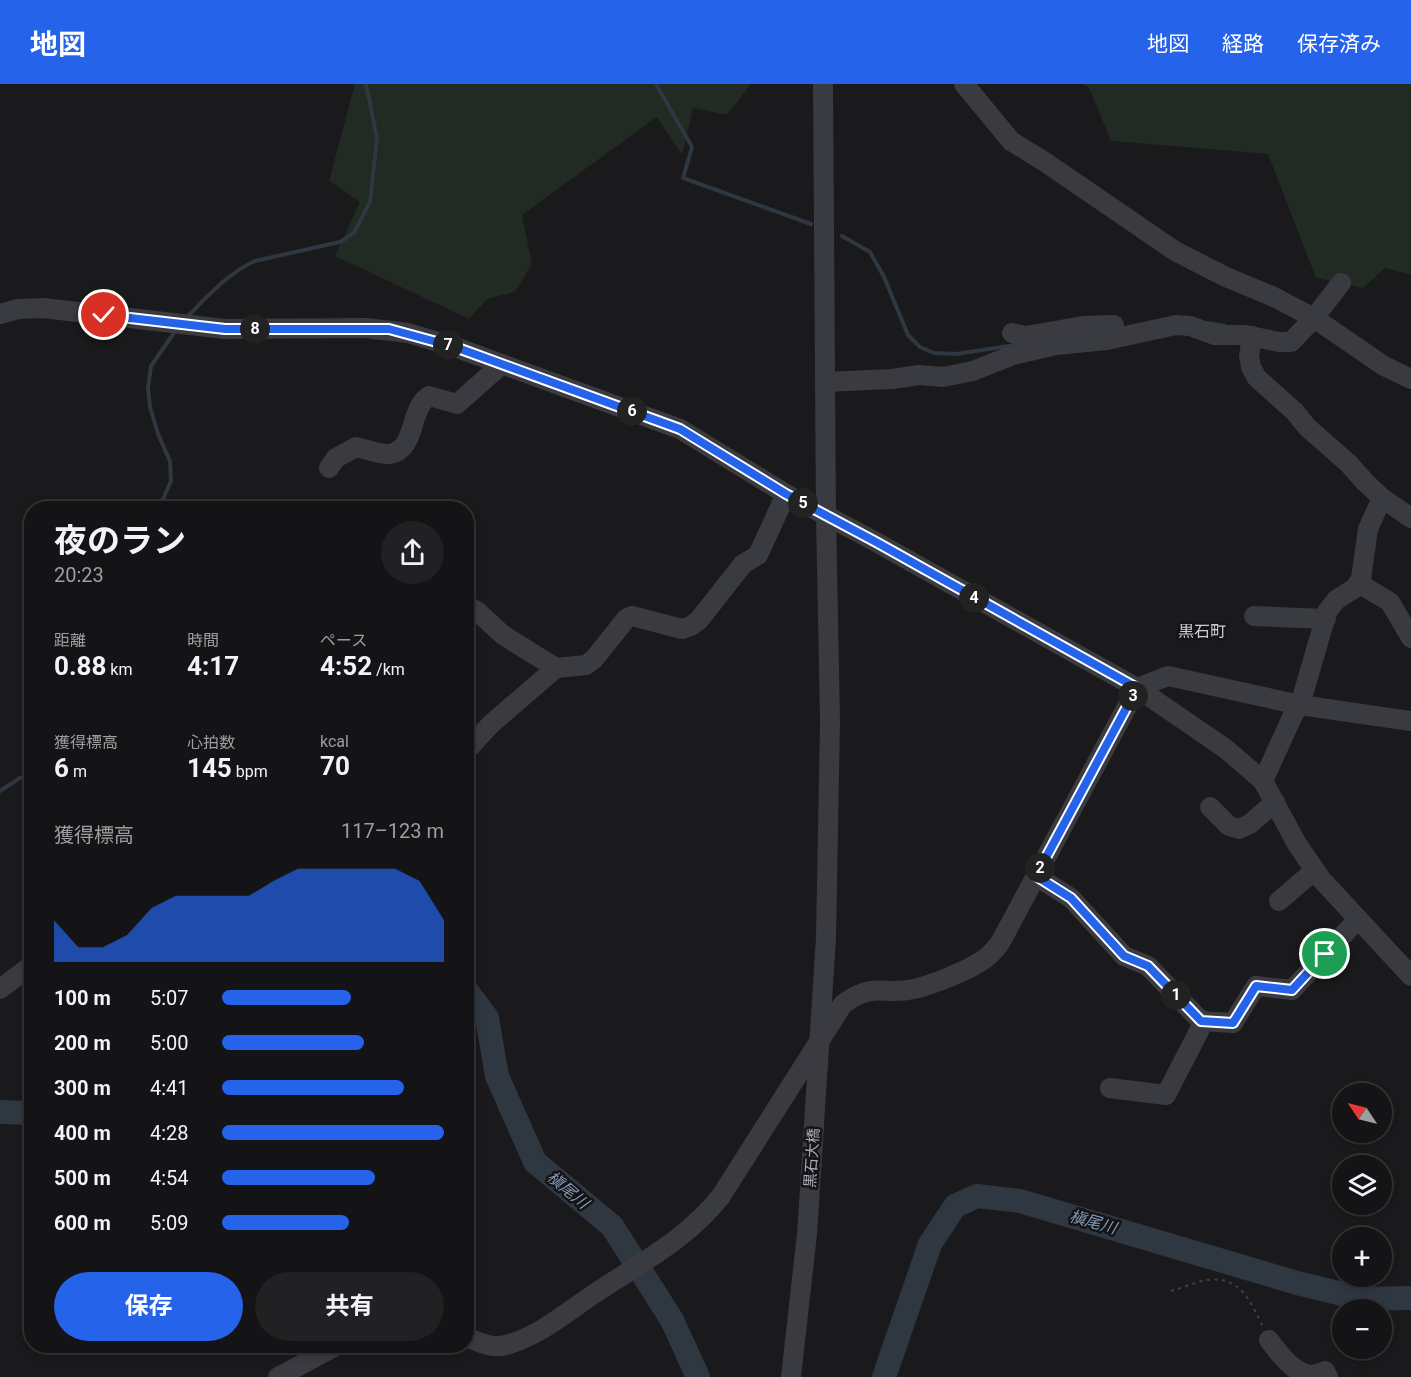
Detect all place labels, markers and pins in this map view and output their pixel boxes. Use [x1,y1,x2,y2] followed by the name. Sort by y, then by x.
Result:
[78,289,129,340] pin
[240,314,270,344] pin: 8
[433,330,463,360] pin: 7
[617,396,647,426] pin: 6
[788,488,818,518] pin: 5
[959,583,989,613] pin: 4
[1118,681,1148,711] pin: 3
[1025,853,1055,883] pin: 2
[1299,928,1350,979] pin
[1161,980,1191,1010] pin: 1

